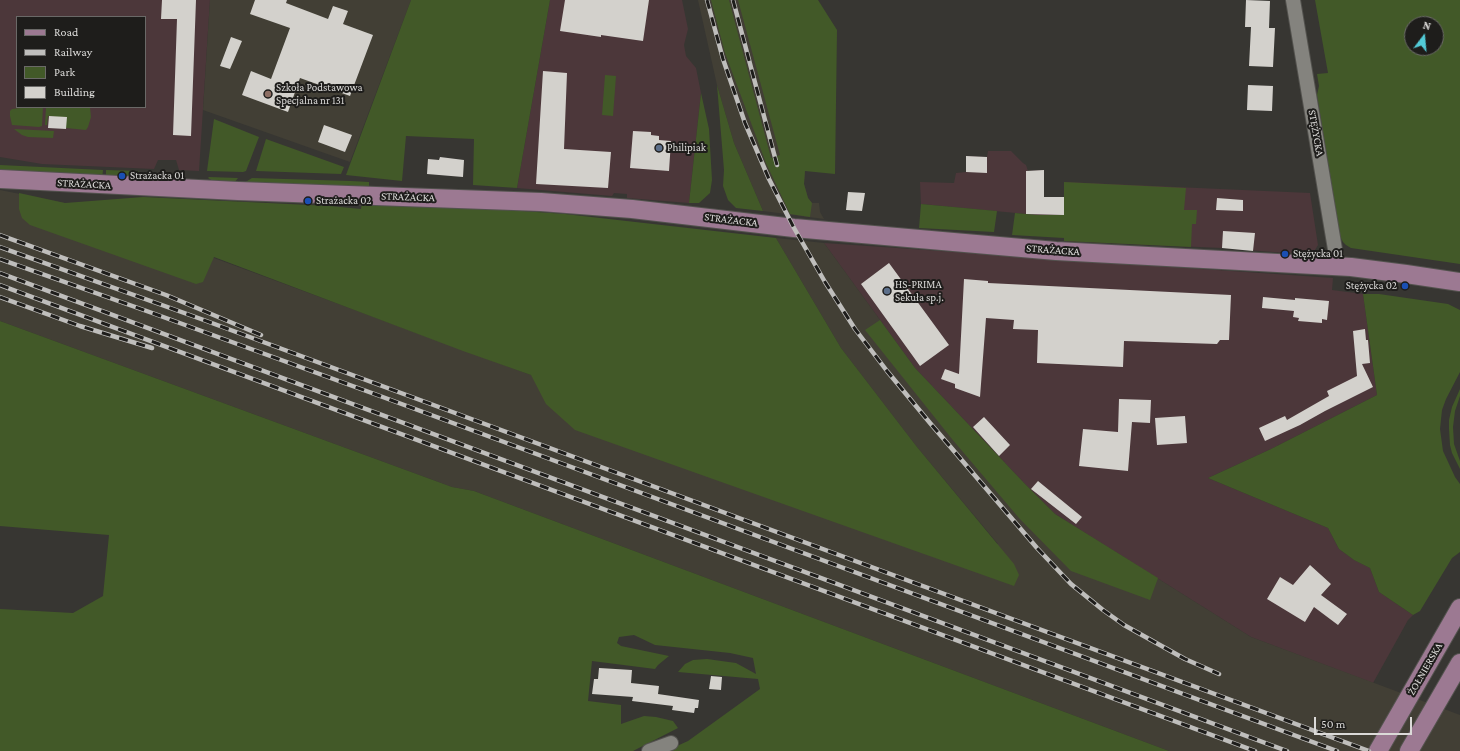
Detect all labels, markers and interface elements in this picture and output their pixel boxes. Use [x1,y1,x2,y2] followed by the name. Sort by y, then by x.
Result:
[16,16,146,108] legend
[1404,16,1444,56] north arrow
[1422,19,1432,32] text: N
[54,25,78,39] text: Road
[54,45,92,59] text: Railway
[54,65,75,79] text: Park
[276,81,363,107] place label: Szkoła Podstawowa Specjalna nr 131
[54,85,95,99] text: Building
[263,89,273,99] marker: Szkoła Podstawowa Specjalna nr 131
[1305,109,1327,157] street label: STĘŻYCKA
[667,141,706,155] place label: Philipiak
[654,143,664,153] marker: Philipiak
[130,169,184,183] place label: Strażacka 01
[117,171,127,181] marker: Strażacka 01
[57,176,111,192] street label: STRAŻACKA
[381,189,435,205] street label: STRAŻACKA
[316,194,372,208] place label: Strażacka 02
[303,196,313,206] marker: Strażacka 02
[703,210,759,230] street label: STRAŻACKA
[1026,242,1080,258] street label: STRAŻACKA
[1293,247,1343,261] place label: Stężycka 01
[1280,249,1290,259] marker: Stężycka 01
[895,278,944,304] place label: HS-PRIMA Sekuła sp.j.
[1346,279,1397,293] place label: Stężycka 02
[1400,281,1410,291] marker: Stężycka 02
[882,286,892,296] marker: HS-PRIMA Sekuła sp.j.
[1405,640,1445,698] street label: ŻOŁNIERSKA
[1316,709,1414,735] scale bar
[1321,717,1345,731] text: 50 m

